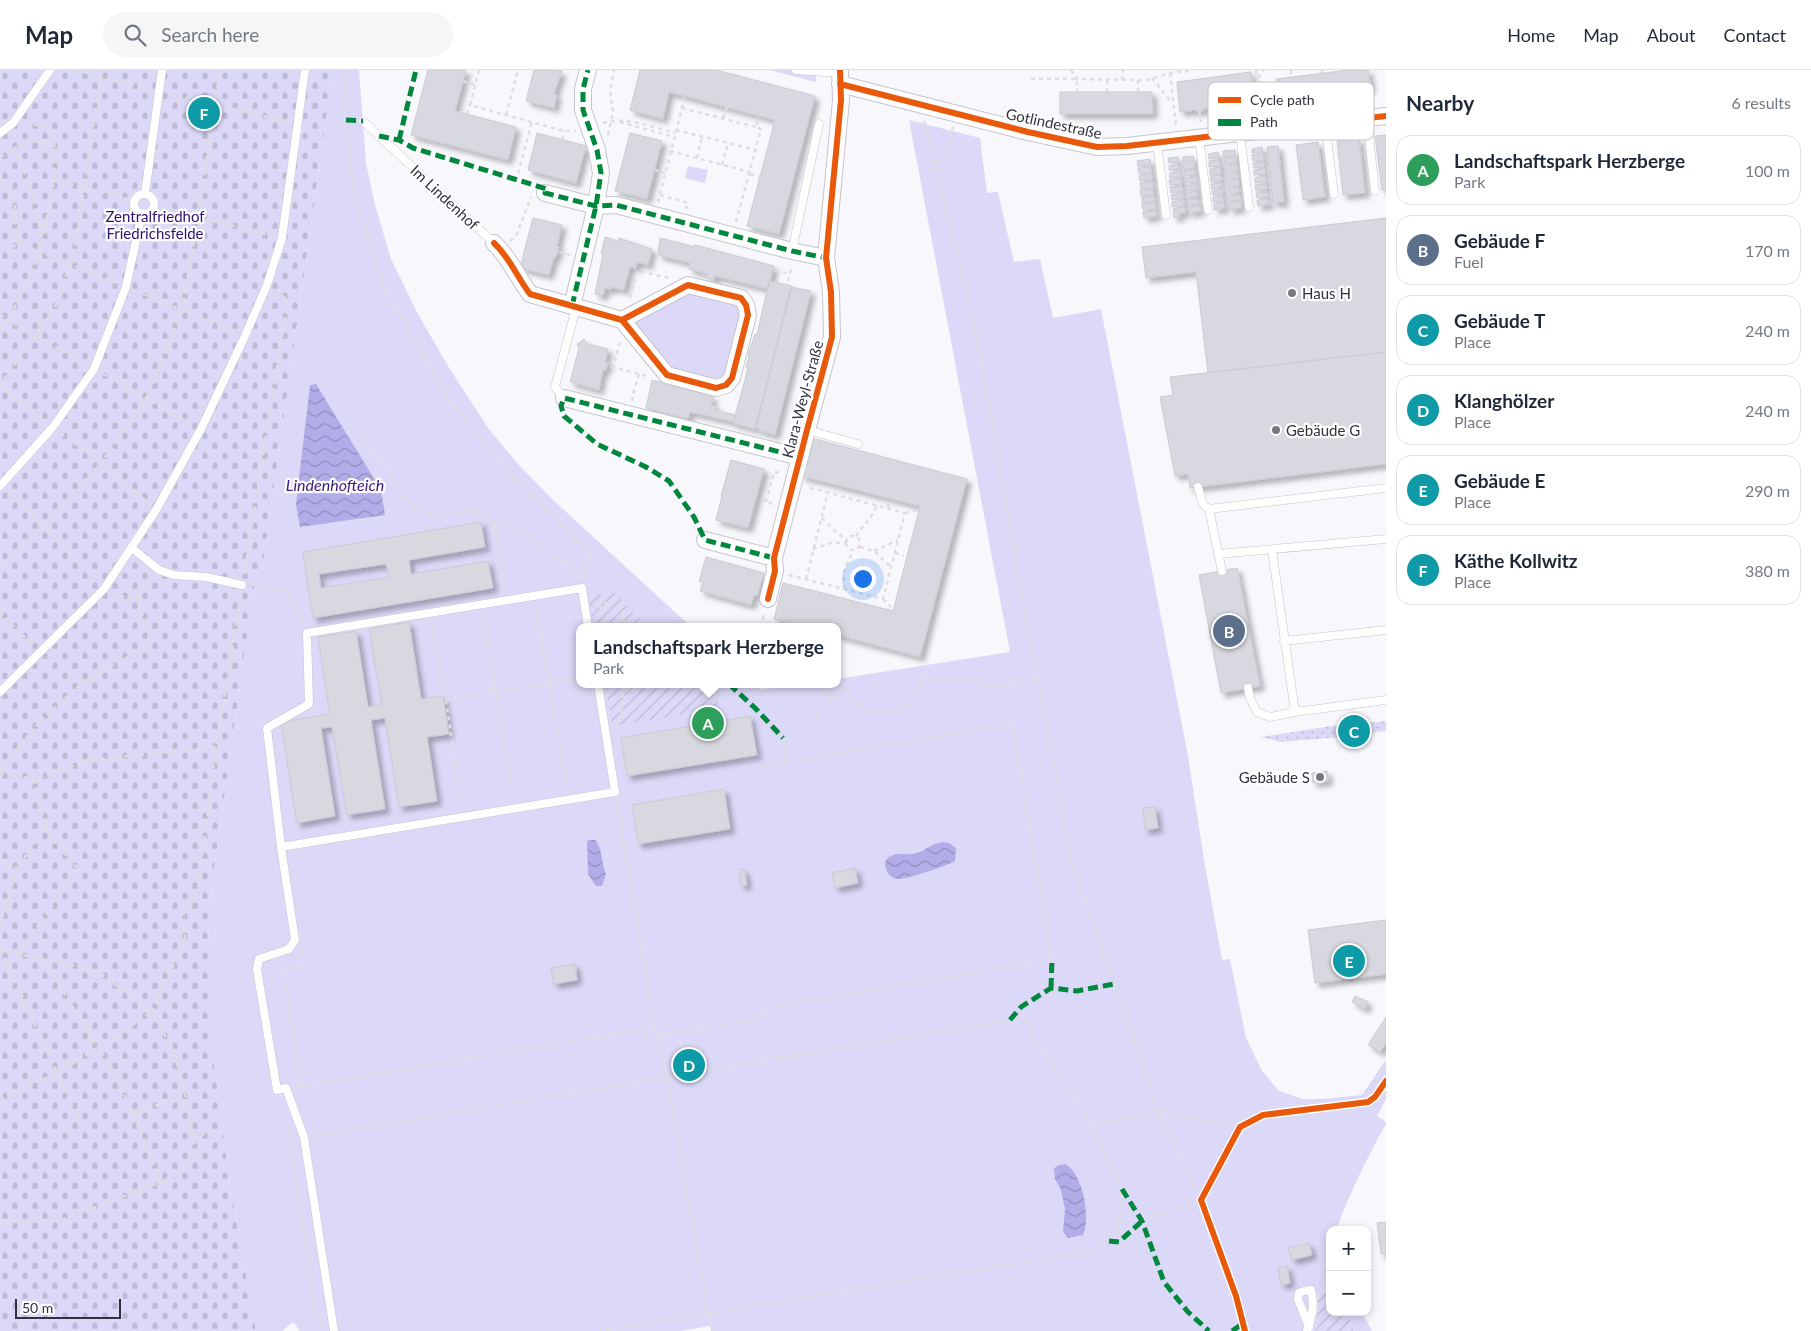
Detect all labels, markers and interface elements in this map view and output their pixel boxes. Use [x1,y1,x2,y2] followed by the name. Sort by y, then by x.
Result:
[103,12,453,57] search box
[25,20,73,49] text: Map
[121,21,149,49] icon: search
[161,23,259,46] text: Search here
[1507,24,1555,46] text: Home
[1583,24,1619,46] text: Map
[1647,24,1696,46] text: About
[1724,24,1786,46] text: Contact
[1208,82,1374,140] legend
[1406,90,1474,115] text: Nearby
[1250,91,1315,108] text: Cycle path
[1731,93,1791,112] text: 6 results
[188,94,220,132] pin: F
[1004,104,1104,142] street label: Gotlindestraße
[1250,113,1278,130] text: Path
[1454,149,1685,172] text: Landschaftspark Herzberge
[407,161,483,234] street label: Im Lindenhof
[1417,161,1429,180] text: A
[1745,161,1790,180] text: 100 m
[1454,172,1485,191] text: Park
[105,207,205,242] park label: Zentralfriedhof Friedrichsfelde
[1454,229,1545,252] text: Gebäude F
[1418,241,1428,260] text: B
[1745,241,1790,260] text: 170 m
[1454,252,1484,271] text: Fuel
[1302,284,1351,302] place label: Haus H
[1286,287,1298,299] marker: Haus H
[1454,309,1545,332] text: Gebäude T
[1418,321,1428,340] text: C
[1745,321,1790,340] text: 240 m
[1454,332,1491,351] text: Place
[778,338,826,460] street label: Klara-Weyl-Straße
[1454,389,1554,412] text: Klanghölzer
[1417,401,1429,420] text: D
[1745,401,1790,420] text: 240 m
[1454,412,1491,431] text: Place
[1286,421,1360,439] place label: Gebäude G
[1270,424,1282,436] marker: Gebäude G
[1454,469,1545,492] text: Gebäude E
[286,475,384,494] water label: Lindenhofteich
[1418,481,1428,500] text: E
[1745,481,1790,500] text: 290 m
[1454,492,1491,511] text: Place
[1454,549,1578,572] text: Käthe Kollwitz
[1418,561,1428,580] text: F
[1745,561,1790,580] text: 380 m
[850,566,876,592] your location
[1454,572,1491,591] text: Place
[1213,612,1245,650] pin: B
[576,623,841,688] popup
[593,635,824,658] text: Landschaftspark Herzberge
[593,658,624,677] text: Park
[692,704,724,742] pin: A
[1338,712,1370,750] pin: C
[1239,768,1310,786] place label: Gebäude S
[1314,771,1326,783] marker: Gebäude S
[1333,942,1365,980] pin: E
[673,1046,705,1084] pin: D
[1326,1226,1371,1316] map controls
[1326,1226,1371,1271] button: +
[1326,1271,1371,1316] button: −
[15,1296,121,1319] scale bar
[22,1299,53,1316] text: 50 m

